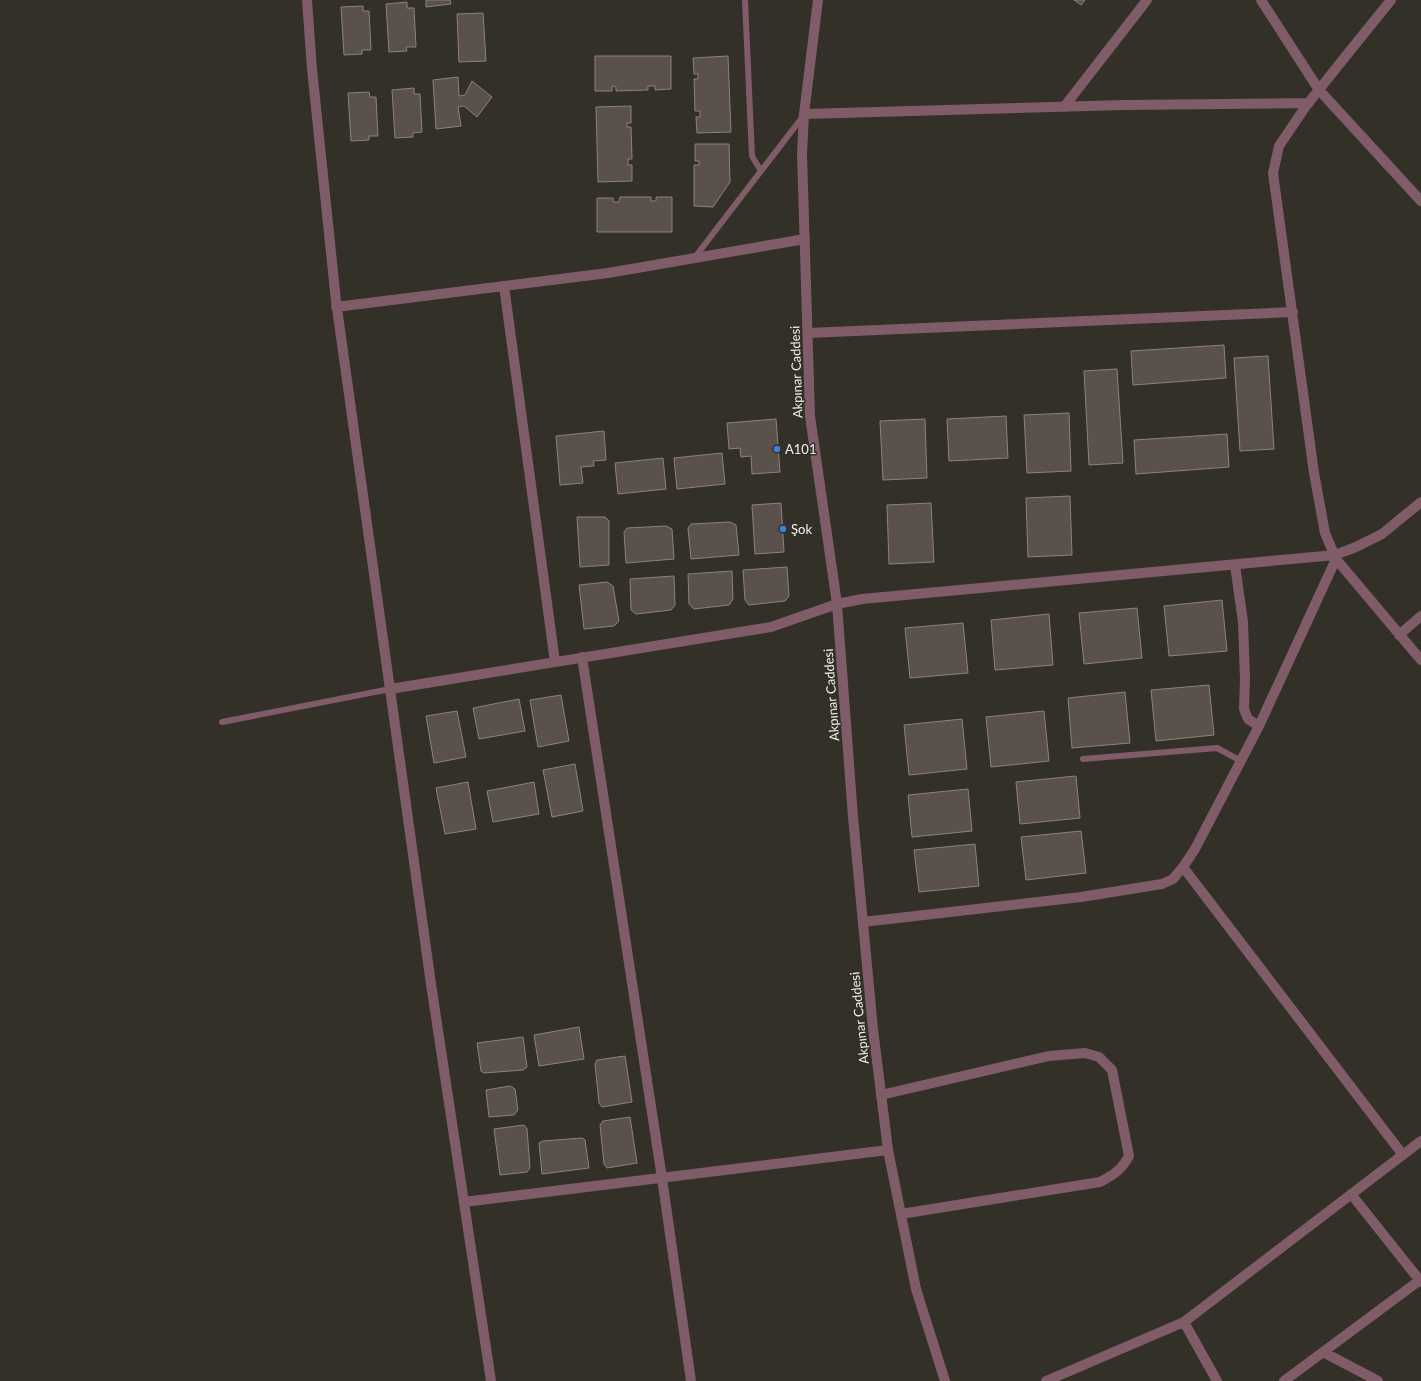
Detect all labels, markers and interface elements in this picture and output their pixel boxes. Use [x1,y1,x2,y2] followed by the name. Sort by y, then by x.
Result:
[786,325,806,419] street label: Akpınar Caddesi
[785,441,816,457] place label: A101
[772,444,782,454] marker: A101
[791,521,812,537] place label: Şok
[778,524,788,534] marker: Şok
[820,648,842,742] street label: Akpınar Caddesi
[846,971,872,1065] street label: Akpınar Caddesi

